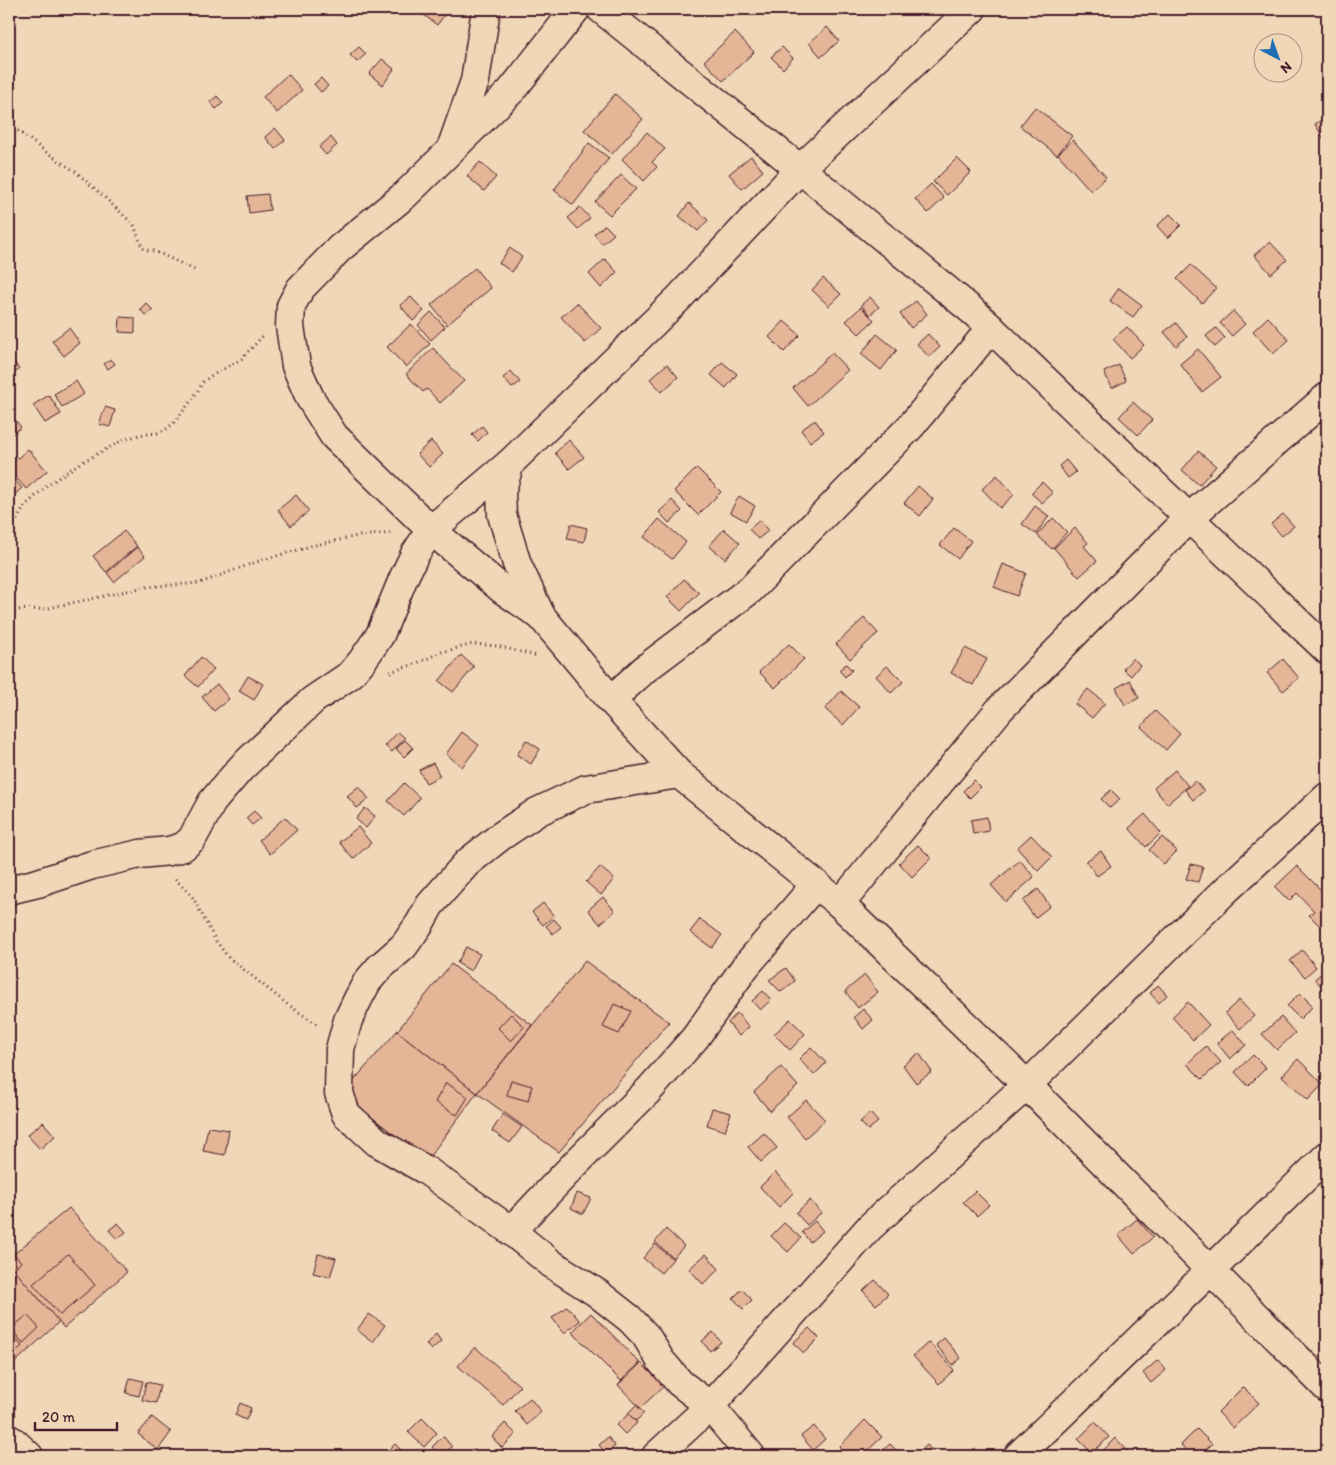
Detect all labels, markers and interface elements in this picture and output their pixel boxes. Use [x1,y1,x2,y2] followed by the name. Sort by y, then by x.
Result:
[1254,32,1304,82] north arrow
[1277,58,1295,77] text: N
[35,1400,118,1432] scale bar
[42,1408,76,1426] text: 20 m

